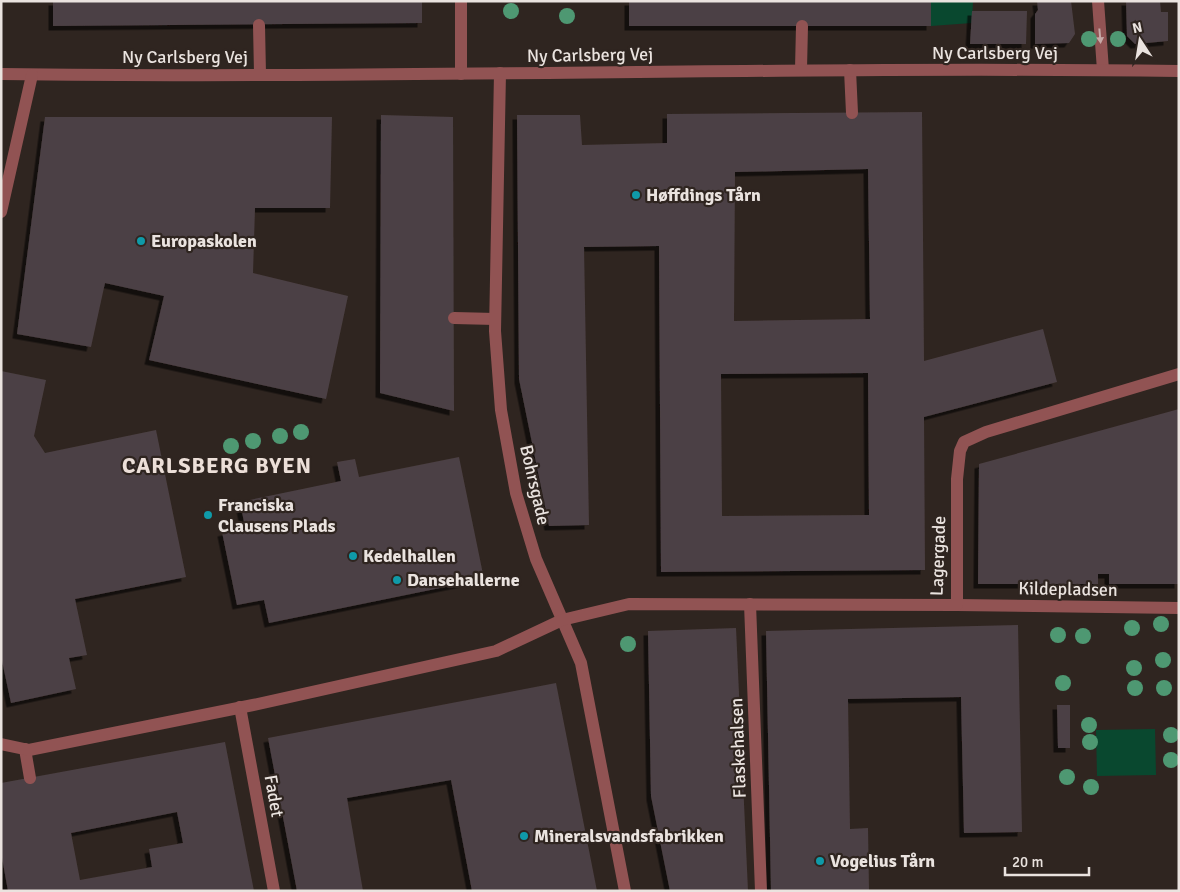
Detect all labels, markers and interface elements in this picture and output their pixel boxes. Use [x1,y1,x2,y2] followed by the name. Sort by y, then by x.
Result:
[1115,15,1165,65] north arrow
[1131,18,1144,37] text: N
[1097,28,1105,44] one-way arrow
[932,42,1058,64] street label: Ny Carlsberg Vej
[527,43,653,67] street label: Ny Carlsberg Vej
[122,46,248,68] street label: Ny Carlsberg Vej
[646,184,761,206] place label: Høffdings Tårn
[630,189,642,201] marker: Høffdings Tårn
[151,230,257,252] place label: Europaskolen
[135,235,147,247] marker: Europaskolen
[515,443,555,527] street label: Bohrsgade
[122,452,312,479] district label: CARLSBERG BYEN
[218,494,336,537] place label: Franciska Clausens Plads
[202,509,214,521] marker: Franciska Clausens Plads
[926,515,950,597] street label: Lagergade
[363,545,456,567] place label: Kedelhallen
[347,550,359,562] marker: Kedelhallen
[407,569,520,591] place label: Dansehallerne
[391,574,403,586] marker: Dansehallerne
[1018,577,1118,601] street label: Kildepladsen
[725,697,751,799] street label: Flaskehalsen
[259,773,289,819] street label: Fadet
[534,825,724,847] place label: Mineralsvandsfabrikken
[518,830,530,842] marker: Mineralsvandsfabrikken
[1005,844,1089,876] scale bar
[830,850,935,872] place label: Vogelius Tårn
[1012,853,1043,871] text: 20 m
[814,855,826,867] marker: Vogelius Tårn

